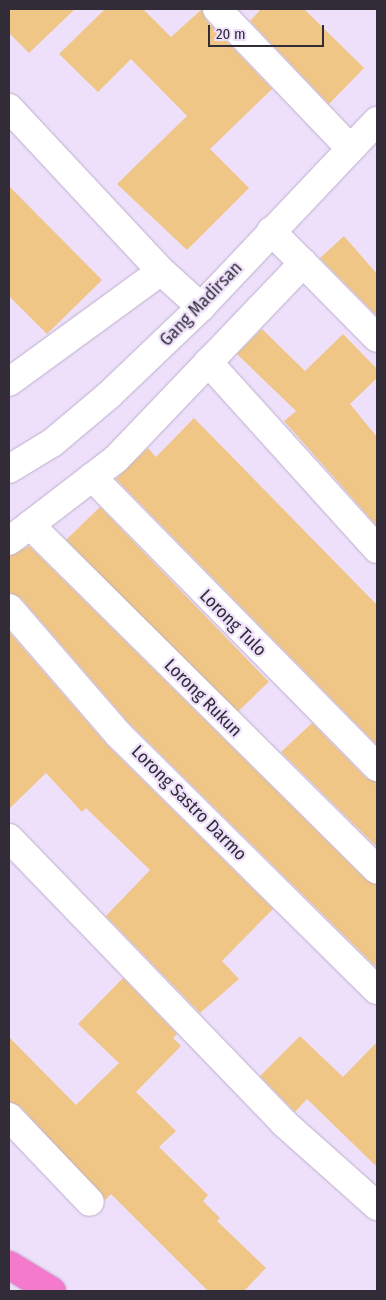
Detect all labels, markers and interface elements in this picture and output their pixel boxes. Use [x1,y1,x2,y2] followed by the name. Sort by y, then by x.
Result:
[211,15,327,47] scale bar
[216,25,246,43] text: 20 m
[155,257,247,351] street label: Gang Madirsan
[195,585,271,661] street label: Lorong Tulo
[160,655,246,741] street label: Lorong Rukun
[127,741,251,865] street label: Lorong Sastro Darmo

